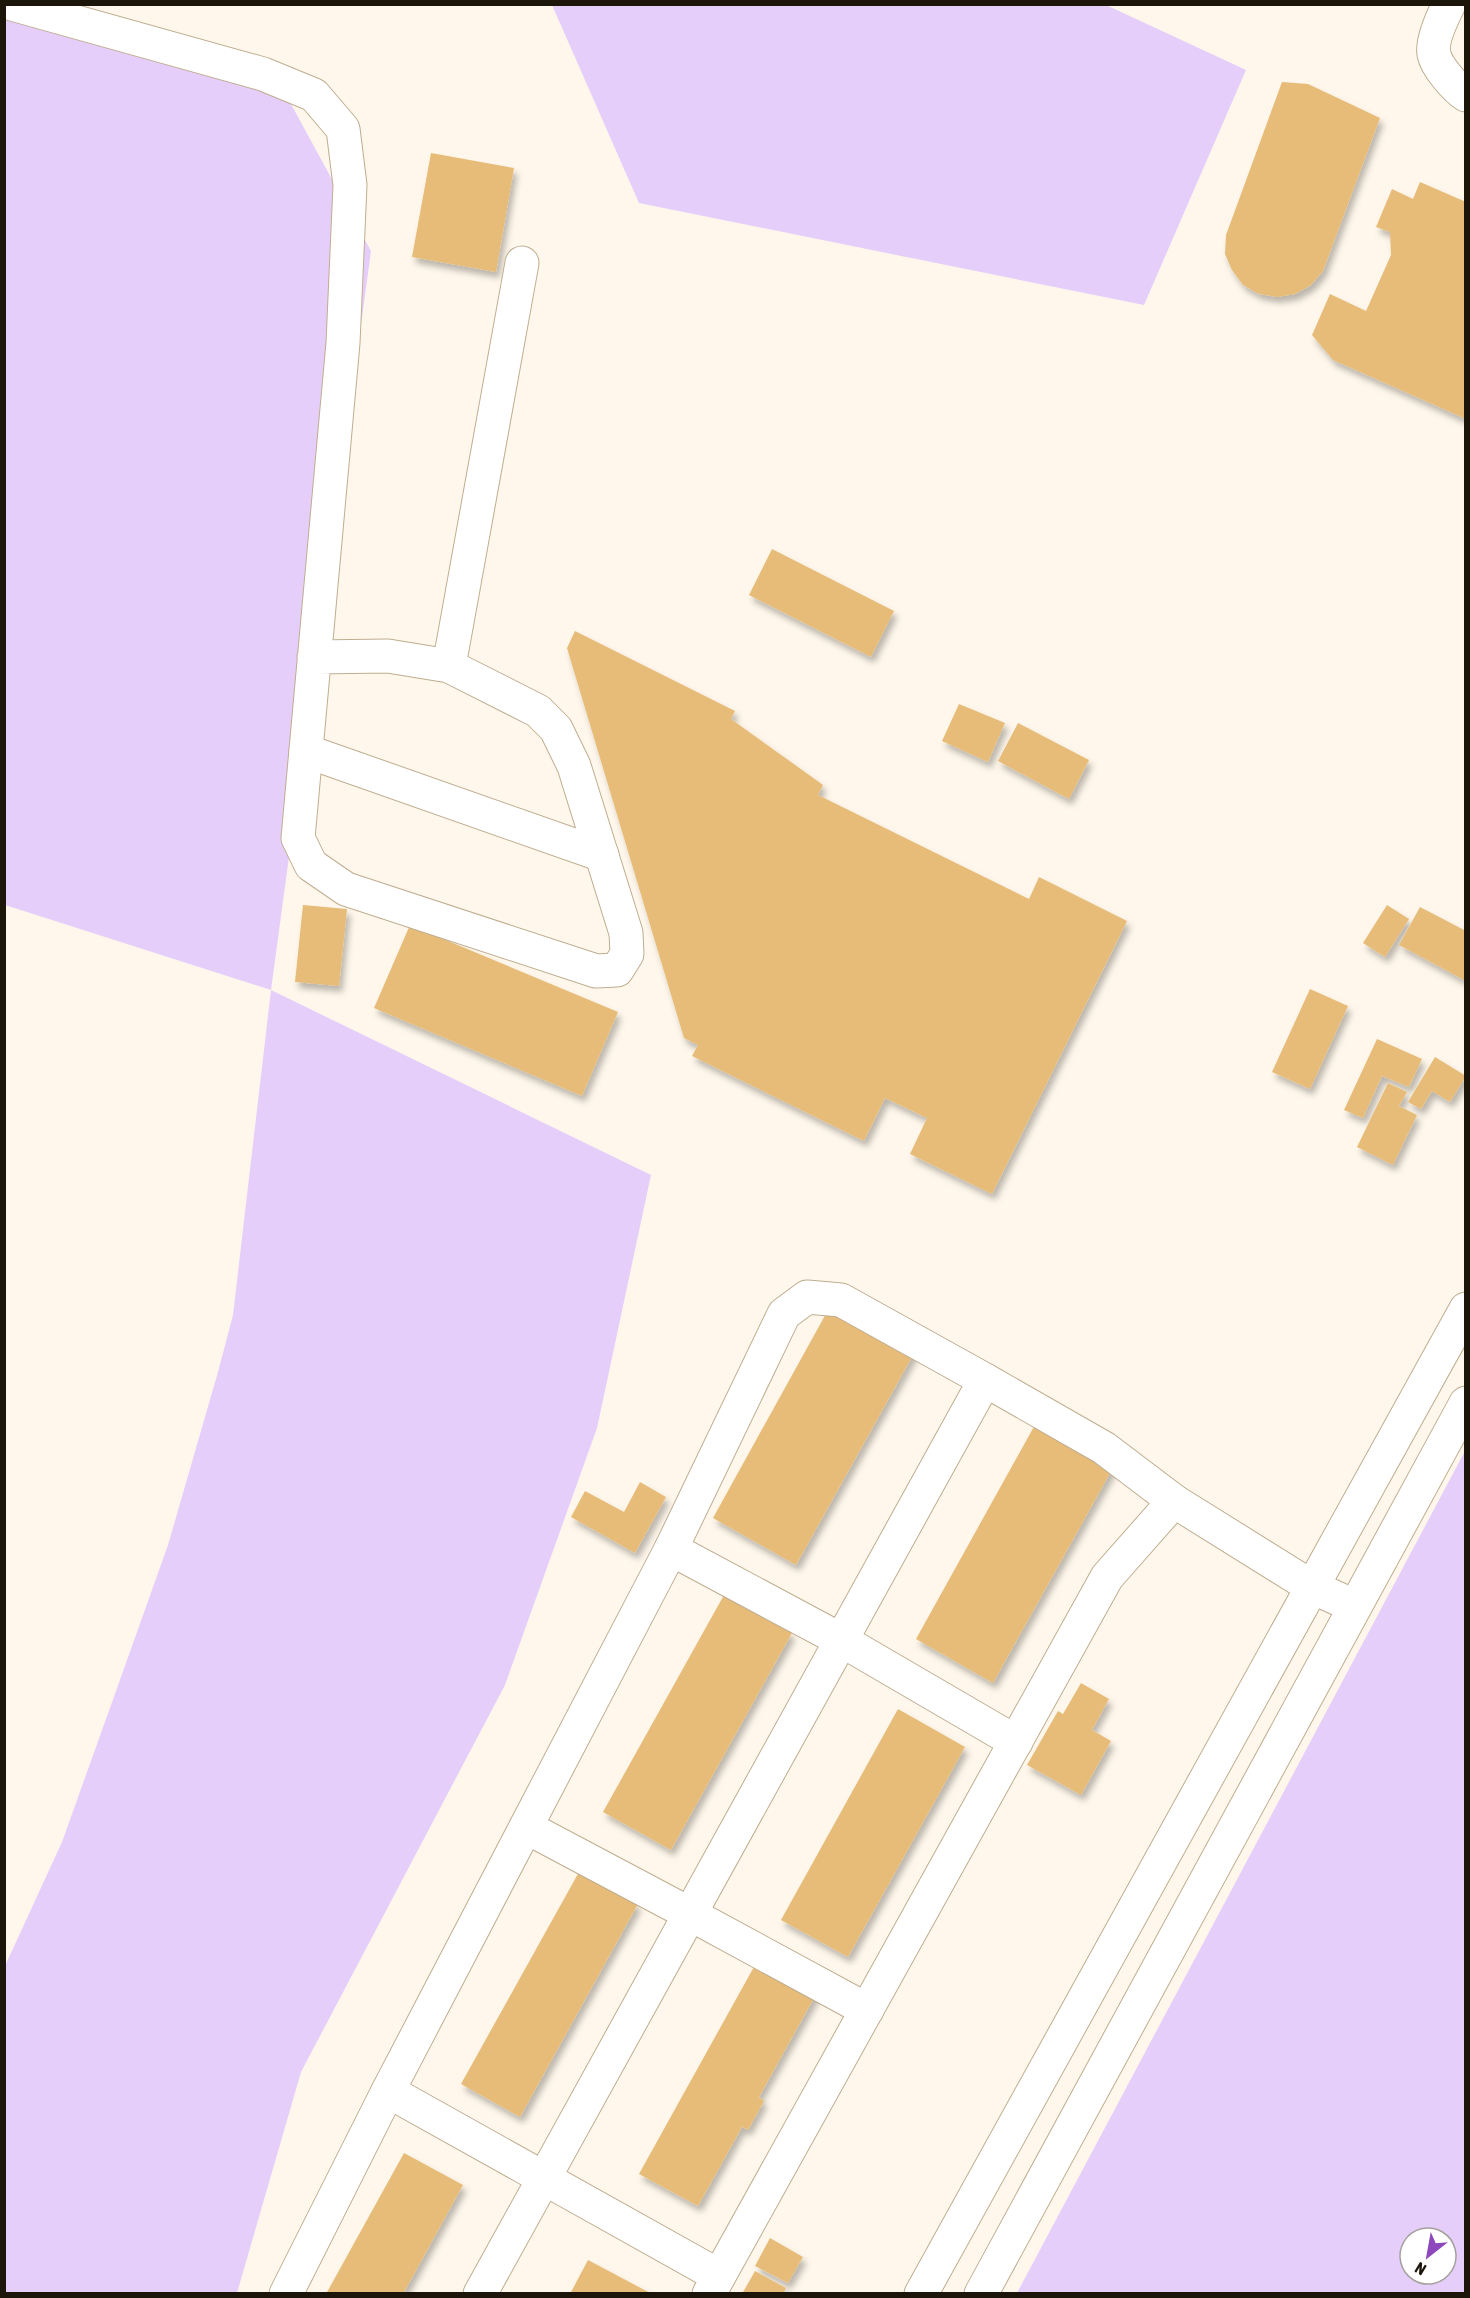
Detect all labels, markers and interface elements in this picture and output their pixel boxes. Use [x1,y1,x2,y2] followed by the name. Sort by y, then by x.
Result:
[1398,2226,1458,2286] north arrow
[1412,2259,1429,2279] text: N

